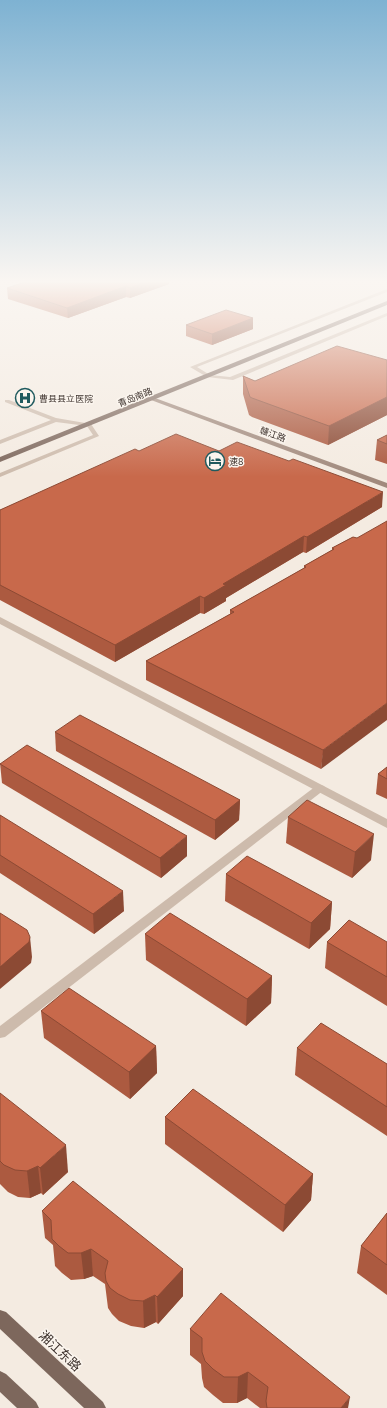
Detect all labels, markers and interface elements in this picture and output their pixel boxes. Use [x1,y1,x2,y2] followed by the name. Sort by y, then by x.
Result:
[116,385,154,409] street label: 青岛南路
[14,387,36,409] hospital icon: 曹县县立医院
[39,393,93,404] place label: 曹县县立医院
[258,424,288,444] street label: 赣江路
[204,450,226,472] hotel icon: 速8
[229,456,243,467] place label: 速8
[35,1327,85,1375] street label: 湘江东路

